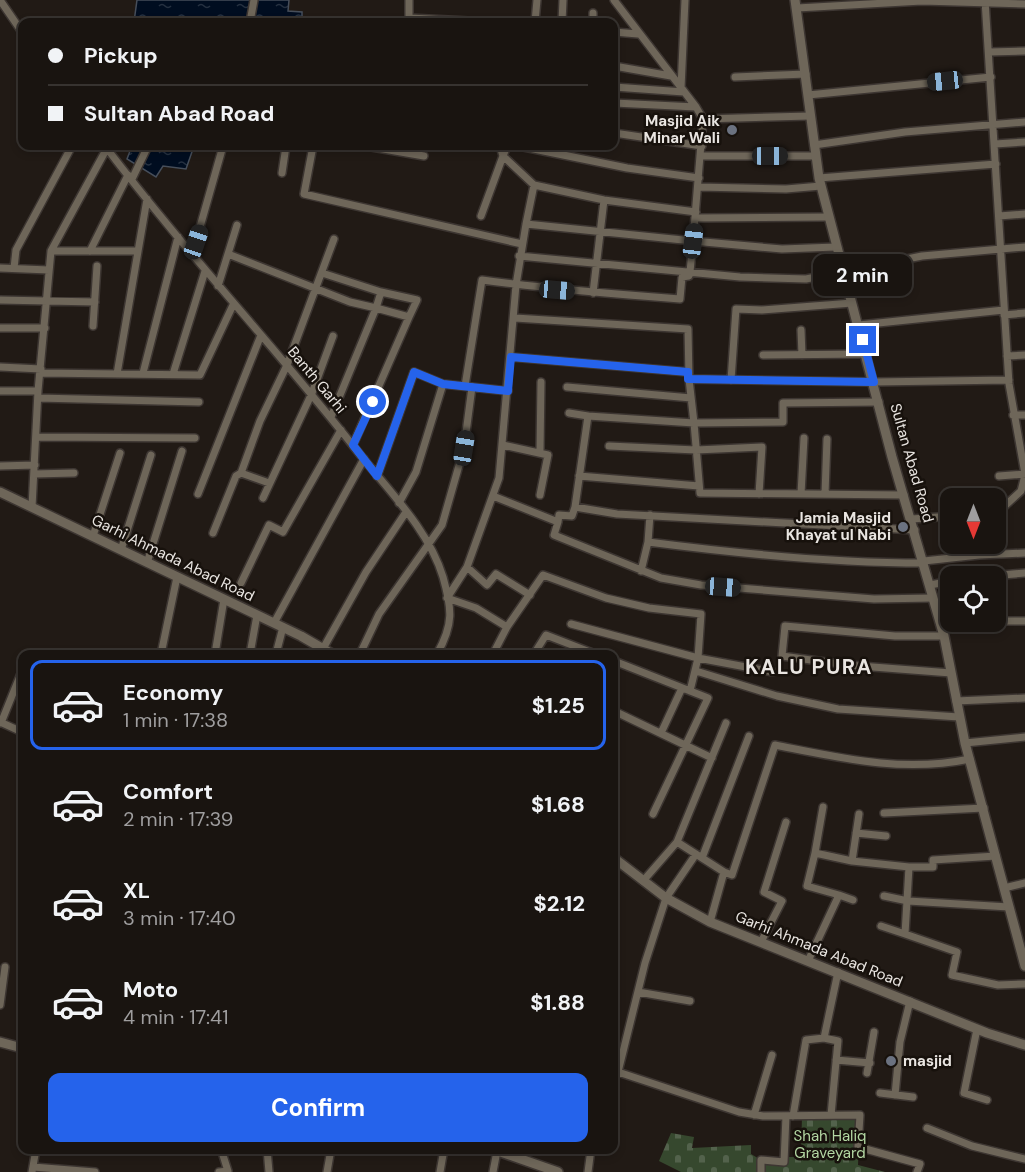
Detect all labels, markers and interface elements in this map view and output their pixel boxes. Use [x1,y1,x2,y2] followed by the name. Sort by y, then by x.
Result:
[84,41,158,70] text: Pickup
[926,70,964,92] car
[84,99,274,128] text: Sultan Abad Road
[644,111,720,148] place label: Masjid Aik Minar Wali
[725,123,739,137] marker: Masjid Aik Minar Wali
[752,147,788,165] car
[182,222,210,262] car
[682,222,704,260] car
[814,253,912,295] callout: 2 min
[836,262,889,288] text: 2 min
[538,279,576,301] car
[849,326,876,353] route end
[283,342,351,418] street label: Banth Garhi
[359,388,386,415] route start
[885,401,939,525] street label: Sultan Abad Road
[452,429,476,467] car
[940,488,1006,554] north arrow
[940,488,1006,632] map controls
[786,508,891,545] place label: Jamia Masjid Khayat ul Nabi
[88,510,258,606] street label: Garhi Ahmada Abad Road
[896,520,910,534] marker: Jamia Masjid Khayat ul Nabi
[940,566,1006,632] button: locate
[704,577,742,597] car
[745,653,873,681] district label: KALU PURA
[51,678,105,732] icon: car
[123,678,223,707] text: Economy
[532,691,585,720] text: $1.25
[123,707,228,733] text: 1 min · 17:38
[51,777,105,831] icon: car
[123,777,213,806] text: Comfort
[531,790,585,819] text: $1.68
[123,806,233,832] text: 2 min · 17:39
[51,876,105,930] icon: car
[123,876,150,905] text: XL
[533,889,585,918] text: $2.12
[123,905,236,931] text: 3 min · 17:40
[732,906,906,992] street label: Garhi Ahmada Abad Road
[51,975,105,1029] icon: car
[123,975,178,1004] text: Moto
[530,988,585,1017] text: $1.88
[123,1004,229,1030] text: 4 min · 17:41
[903,1051,952,1071] place label: masjid
[884,1054,898,1068] marker: masjid
[48,1073,588,1142] button: Confirm
[794,1126,866,1163] park label: Shah Haliq Graveyard

